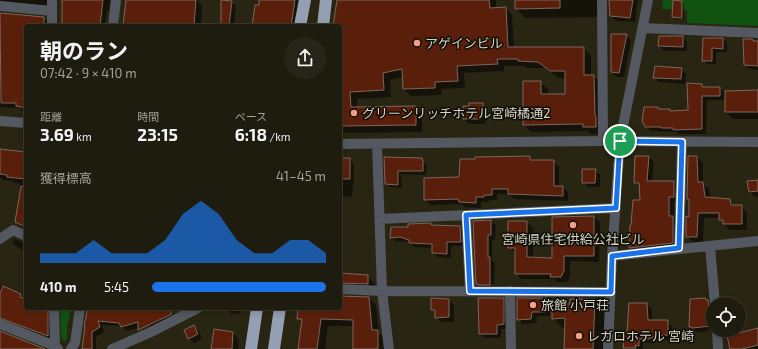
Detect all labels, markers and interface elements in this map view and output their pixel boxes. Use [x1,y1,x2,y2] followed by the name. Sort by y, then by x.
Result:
[425,35,503,51] place label: アゲインビル
[40,37,128,63] text: 朝のラン
[284,37,326,79] button: share
[412,38,422,48] marker: アゲインビル
[40,65,137,81] text: 07:42 · 9 × 410 m
[362,105,551,121] place label: グリーンリッチホテル宮崎橘通2
[349,108,359,118] marker: グリーンリッチホテル宮崎橘通2
[40,110,62,123] text: 距離
[137,110,159,123] text: 時間
[235,110,267,123] text: ペース
[40,124,74,144] text: 3.69
[137,124,178,144] text: 23:15
[235,124,267,144] text: 6:18
[603,124,637,158] pin
[74,130,92,143] text: km
[267,130,290,143] text: /km
[609,130,631,152] icon: arrive
[276,168,326,184] text: 41–45 m
[40,170,92,186] text: 獲得標高
[568,220,578,230] marker: 宮崎県住宅供給公社ビル
[501,231,645,247] place label: 宮崎県住宅供給公社ビル
[40,279,76,295] text: 410 m
[104,279,129,295] text: 5:45
[541,297,609,313] place label: 旅館 小戸荘
[706,297,746,337] map controls
[706,297,746,337] button: locate
[528,300,538,310] marker: 旅館 小戸荘
[587,328,694,344] place label: レガロホテル 宮崎
[574,331,584,341] marker: レガロホテル 宮崎

